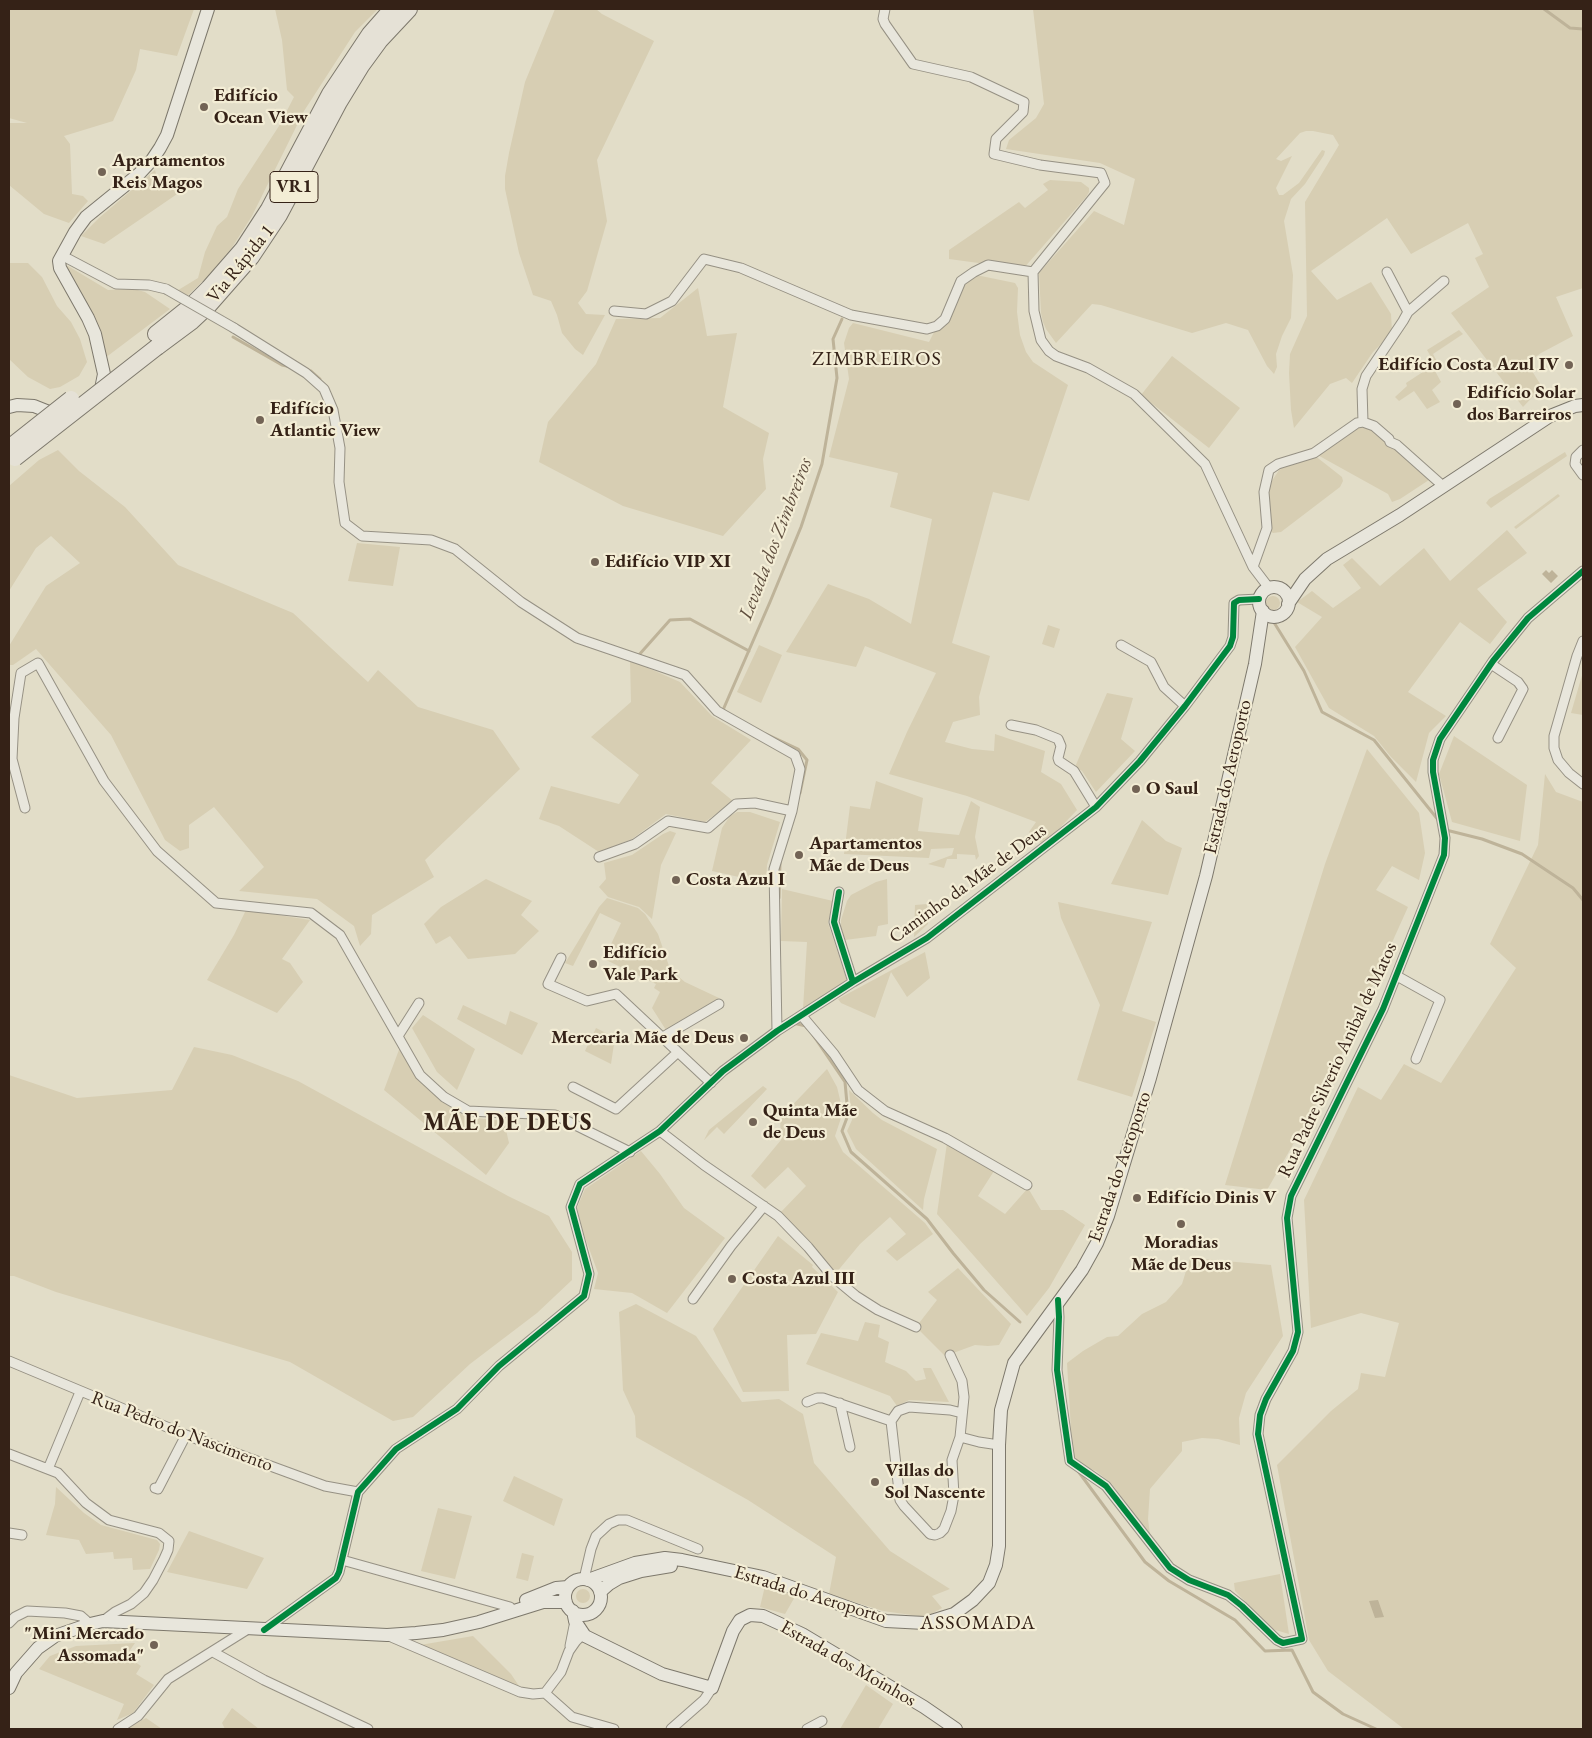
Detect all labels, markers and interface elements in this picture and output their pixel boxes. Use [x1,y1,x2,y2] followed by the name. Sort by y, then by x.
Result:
[214,85,308,129] place label: Edifício Ocean View
[198,101,210,113] marker: Edifício Ocean View
[112,150,225,194] place label: Apartamentos Reis Magos
[96,166,108,178] marker: Apartamentos Reis Magos
[270,172,318,202] road number: VR1
[203,220,279,308] street label: Via Rápida 1
[811,348,943,372] district label: ZIMBREIROS
[1378,354,1559,376] place label: Edifício Costa Azul IV
[1563,359,1575,371] marker: Edifício Costa Azul IV
[1467,382,1576,426] place label: Edifício Solar dos Barreiros
[270,398,380,442] place label: Edifício Atlantic View
[1451,398,1463,410] marker: Edifício Solar dos Barreiros
[254,414,266,426] marker: Edifício Atlantic View
[734,455,818,623] water label: Levada dos Zimbreiros
[605,551,731,573] place label: Edifício VIP XI
[589,556,601,568] marker: Edifício VIP XI
[1199,698,1257,856] street label: Estrada do Aeroporto
[1146,778,1199,800] place label: O Saul
[1130,783,1142,795] marker: O Saul
[885,819,1051,949] street label: Caminho da Mãe de Deus
[809,833,922,877] place label: Apartamentos Mãe de Deus
[793,849,805,861] marker: Apartamentos Mãe de Deus
[686,869,785,891] place label: Costa Azul I
[670,874,682,886] marker: Costa Azul I
[1273,939,1403,1181] street label: Rua Padre Silverio Anibal de Matos
[603,942,678,986] place label: Edifício Vale Park
[587,958,599,970] marker: Edifício Vale Park
[551,1027,734,1049] place label: Mercearia Mãe de Deus
[738,1032,750,1044] marker: Mercearia Mãe de Deus
[1084,1089,1156,1245] street label: Estrada do Aeroporto
[763,1100,857,1144] place label: Quinta Mãe de Deus
[422,1109,594,1137] district label: MÃE DE DEUS
[747,1116,759,1128] marker: Quinta Mãe de Deus
[1147,1187,1276,1209] place label: Edifício Dinis V
[1131,1192,1143,1204] marker: Edifício Dinis V
[1175,1218,1187,1230] marker: Moradias Mãe de Deus
[1131,1232,1231,1276] place label: Moradias Mãe de Deus
[742,1268,855,1290] place label: Costa Azul III
[726,1273,738,1285] marker: Costa Azul III
[88,1387,276,1477] street label: Rua Pedro do Nascimento
[885,1460,985,1504] place label: Villas do Sol Nascente
[869,1476,881,1488] marker: Villas do Sol Nascente
[731,1561,889,1629] street label: Estrada do Aeroporto
[919,1612,1037,1636] district label: ASSOMADA
[776,1616,920,1712] street label: Estrada dos Moinhos
[24,1623,144,1667] place label: "Mini Mercado Assomada"
[148,1639,160,1651] marker: "Mini Mercado Assomada"

